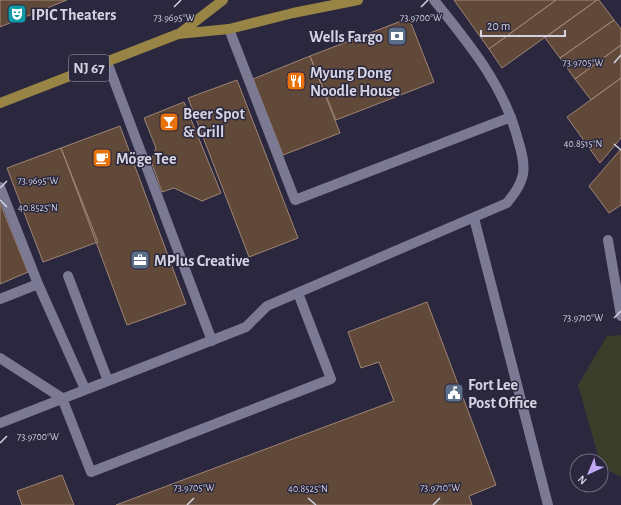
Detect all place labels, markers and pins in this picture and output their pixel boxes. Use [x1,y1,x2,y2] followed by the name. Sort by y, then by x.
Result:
[6,3,28,25] theatre icon: IPIC Theaters
[31,7,116,23] place label: IPIC Theaters
[386,25,408,47] bank icon: Wells Fargo
[309,29,383,45] place label: Wells Fargo
[310,65,400,99] place label: Myung Dong Noodle House
[285,70,307,92] restaurant icon: Myung Dong Noodle House
[183,106,245,140] place label: Beer Spot & Grill
[158,111,180,133] bar icon: Beer Spot & Grill
[91,147,113,169] cafe icon: Möge Tee
[116,151,177,167] place label: Möge Tee
[129,249,151,271] office icon: MPlus Creative
[154,253,250,269] place label: MPlus Creative
[468,377,537,411] place label: Fort Lee Post Office
[443,382,465,404] public building icon: Fort Lee Post Office

